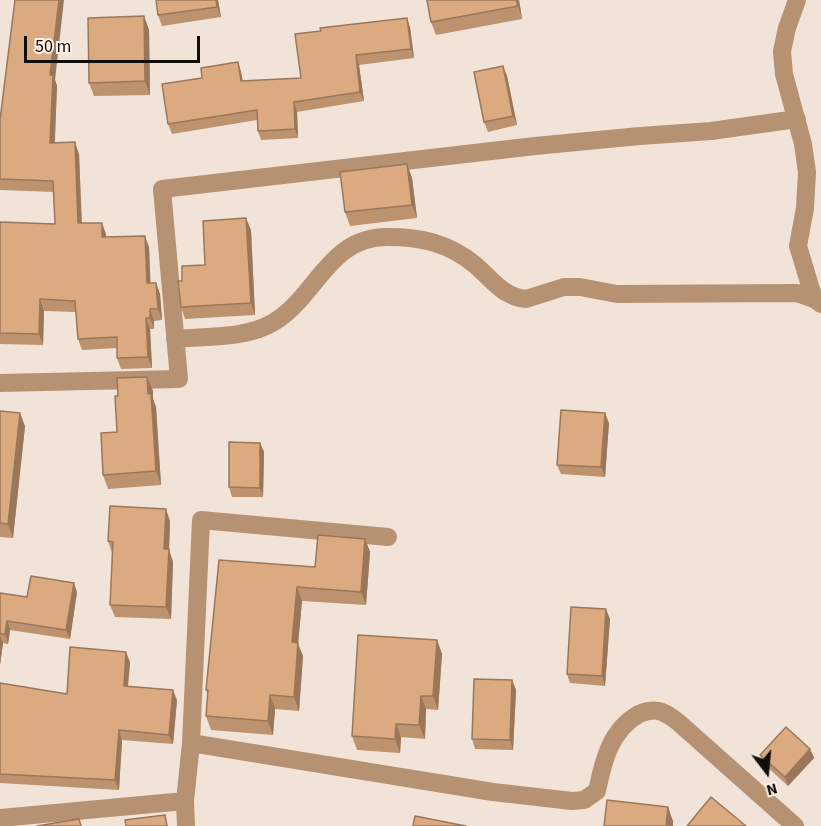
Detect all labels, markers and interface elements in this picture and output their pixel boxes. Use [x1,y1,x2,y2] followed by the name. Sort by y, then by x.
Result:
[27,24,202,62] scale bar
[35,34,71,59] text: 50 m
[737,742,797,802] north arrow
[764,777,780,801] text: N

